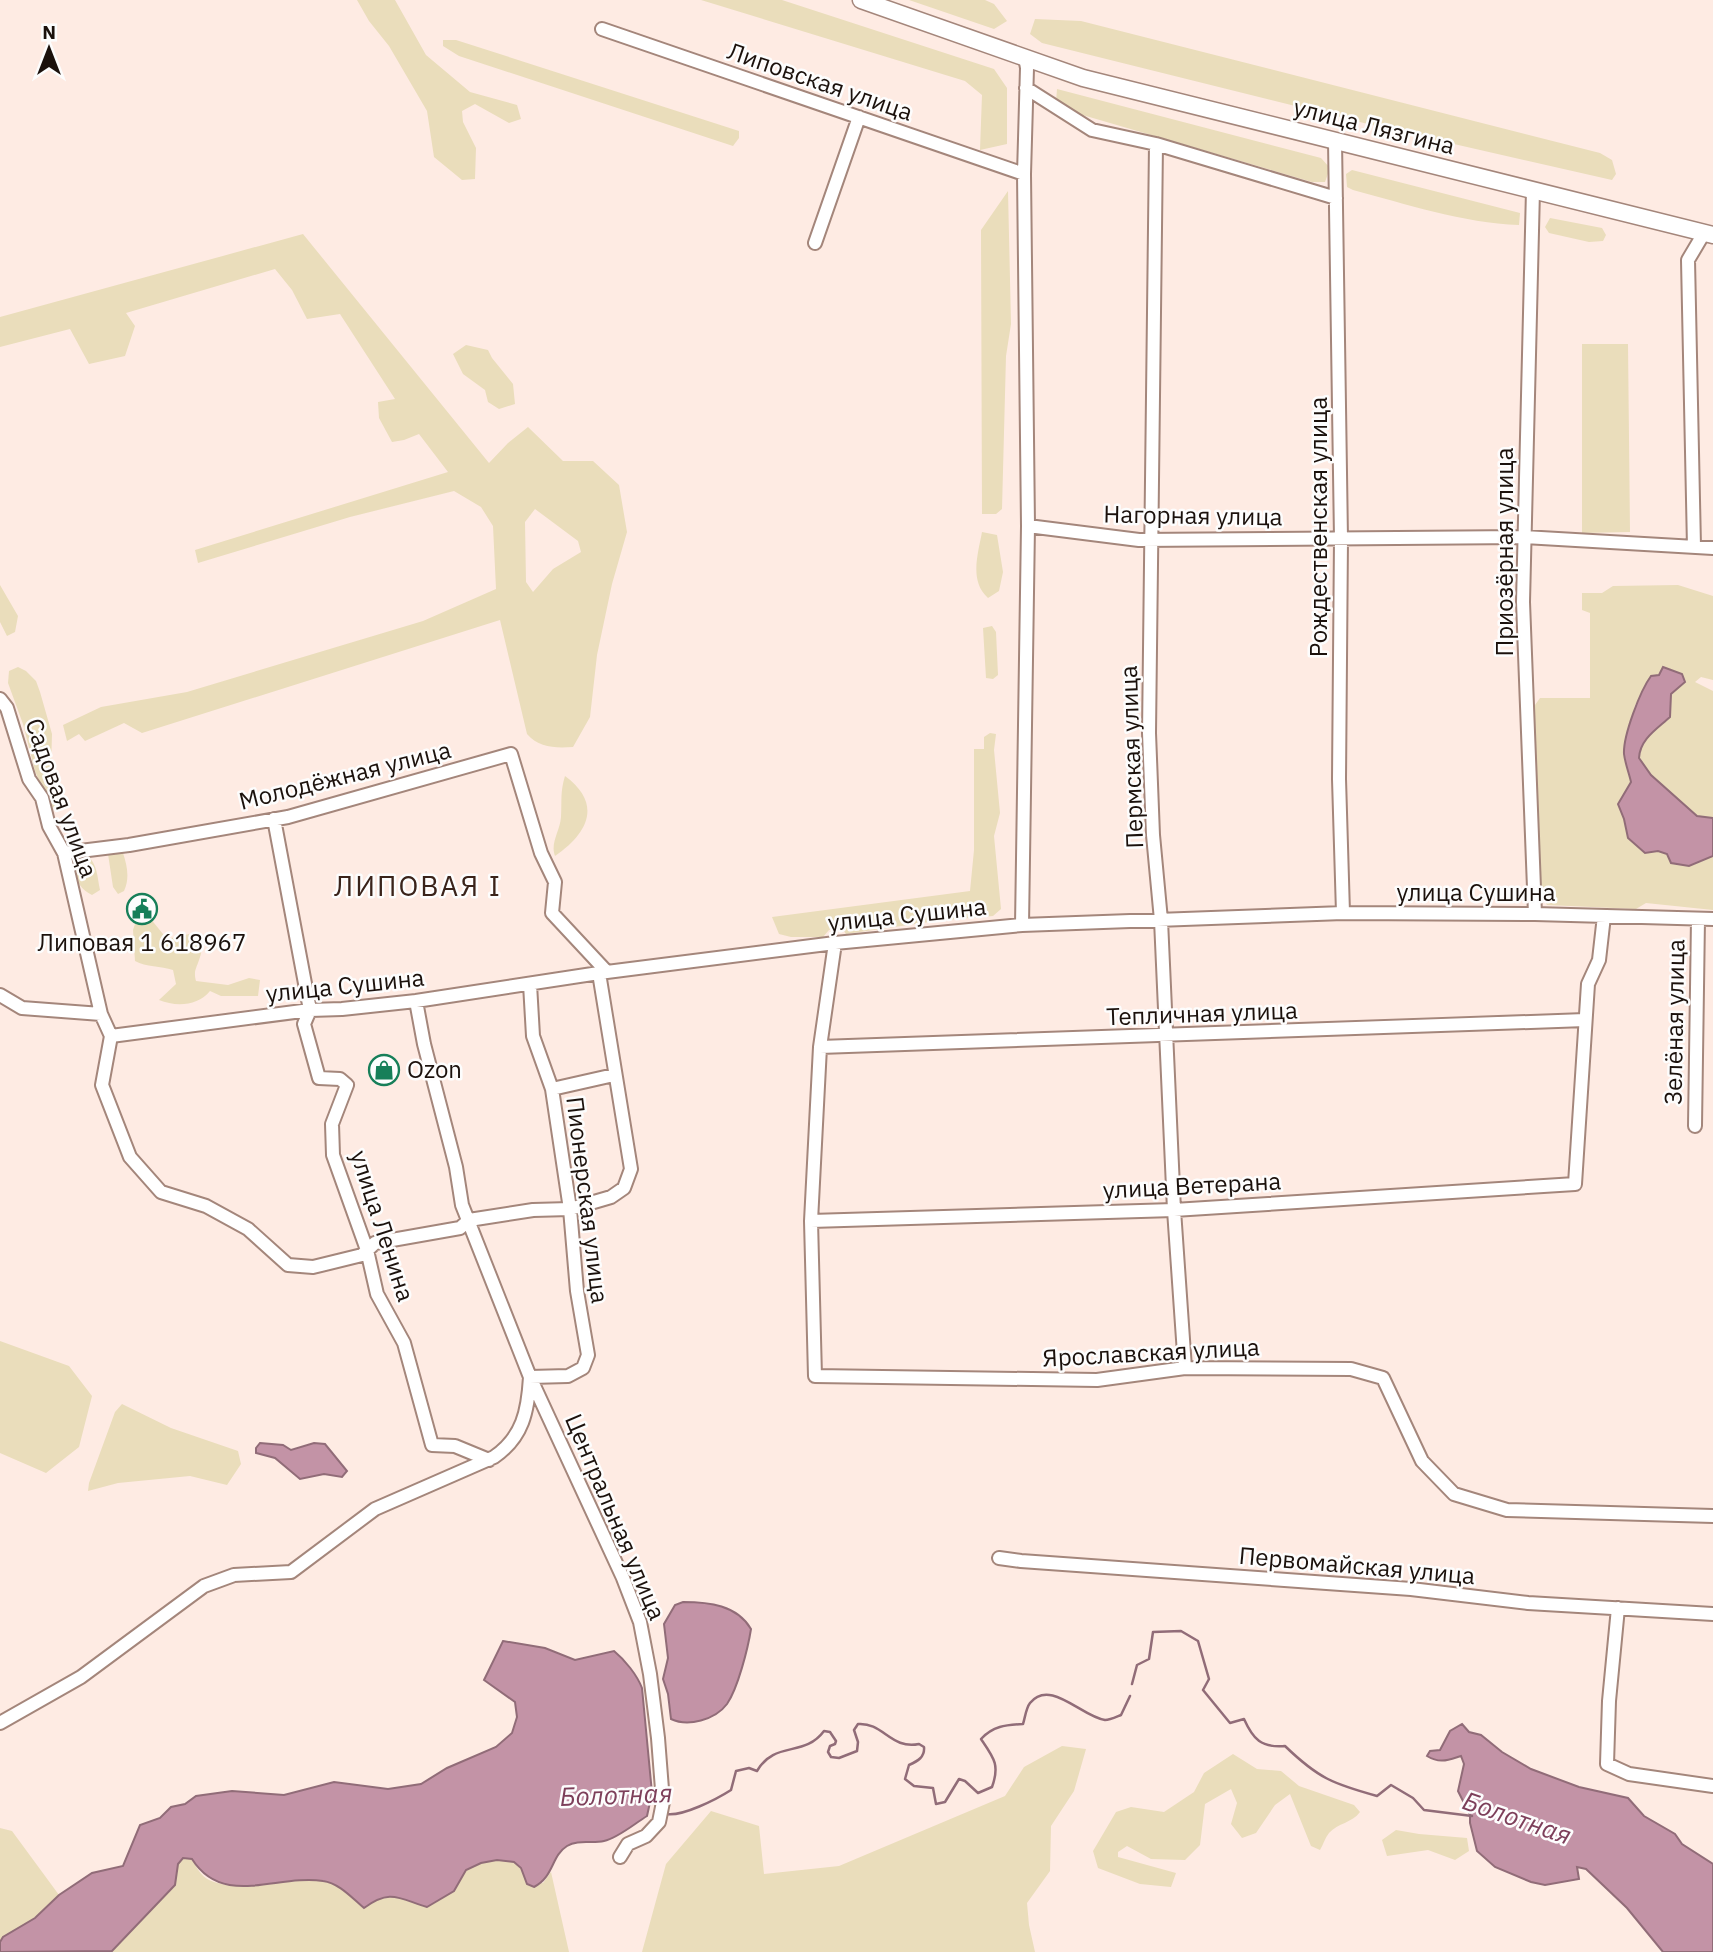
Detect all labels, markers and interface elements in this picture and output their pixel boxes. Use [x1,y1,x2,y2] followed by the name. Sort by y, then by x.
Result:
[14,14,84,84] north arrow
[42,20,56,44] text: N
[723,34,917,128] street label: Липовская улица
[1290,91,1458,162] street label: улица Лязгина
[1302,397,1334,657] street label: Рождественская улица
[1488,447,1520,656] street label: Приозёрная улица
[1103,497,1283,533] street label: Нагорная улица
[1112,665,1150,849] street label: Пермская улица
[18,714,106,882] street label: Садовая улица
[235,733,454,817] street label: Молодёжная улица
[334,867,502,904] district label: ЛИПОВАЯ I
[1396,876,1556,908] street label: улица Сушина
[826,890,988,938] street label: улица Сушина
[125,892,159,926] public building icon: Липовая 1 618967
[38,926,246,958] place label: Липовая 1 618967
[1657,939,1691,1105] street label: Зелёная улица
[264,961,426,1009] street label: улица Сушина
[1106,994,1298,1032] street label: Тепличная улица
[367,1053,401,1087] shop icon: Ozon
[407,1053,462,1085] place label: Ozon
[559,1095,617,1305] street label: Пионерская улица
[343,1146,422,1305] street label: улица Ленина
[1102,1164,1282,1206] street label: улица Ветерана
[1042,1330,1261,1374] street label: Ярославская улица
[558,1409,674,1625] street label: Центральная улица
[1238,1539,1477,1591] street label: Первомайская улица
[559,1775,673,1813] water label: Болотная
[1458,1783,1576,1852] water label: Болотная

